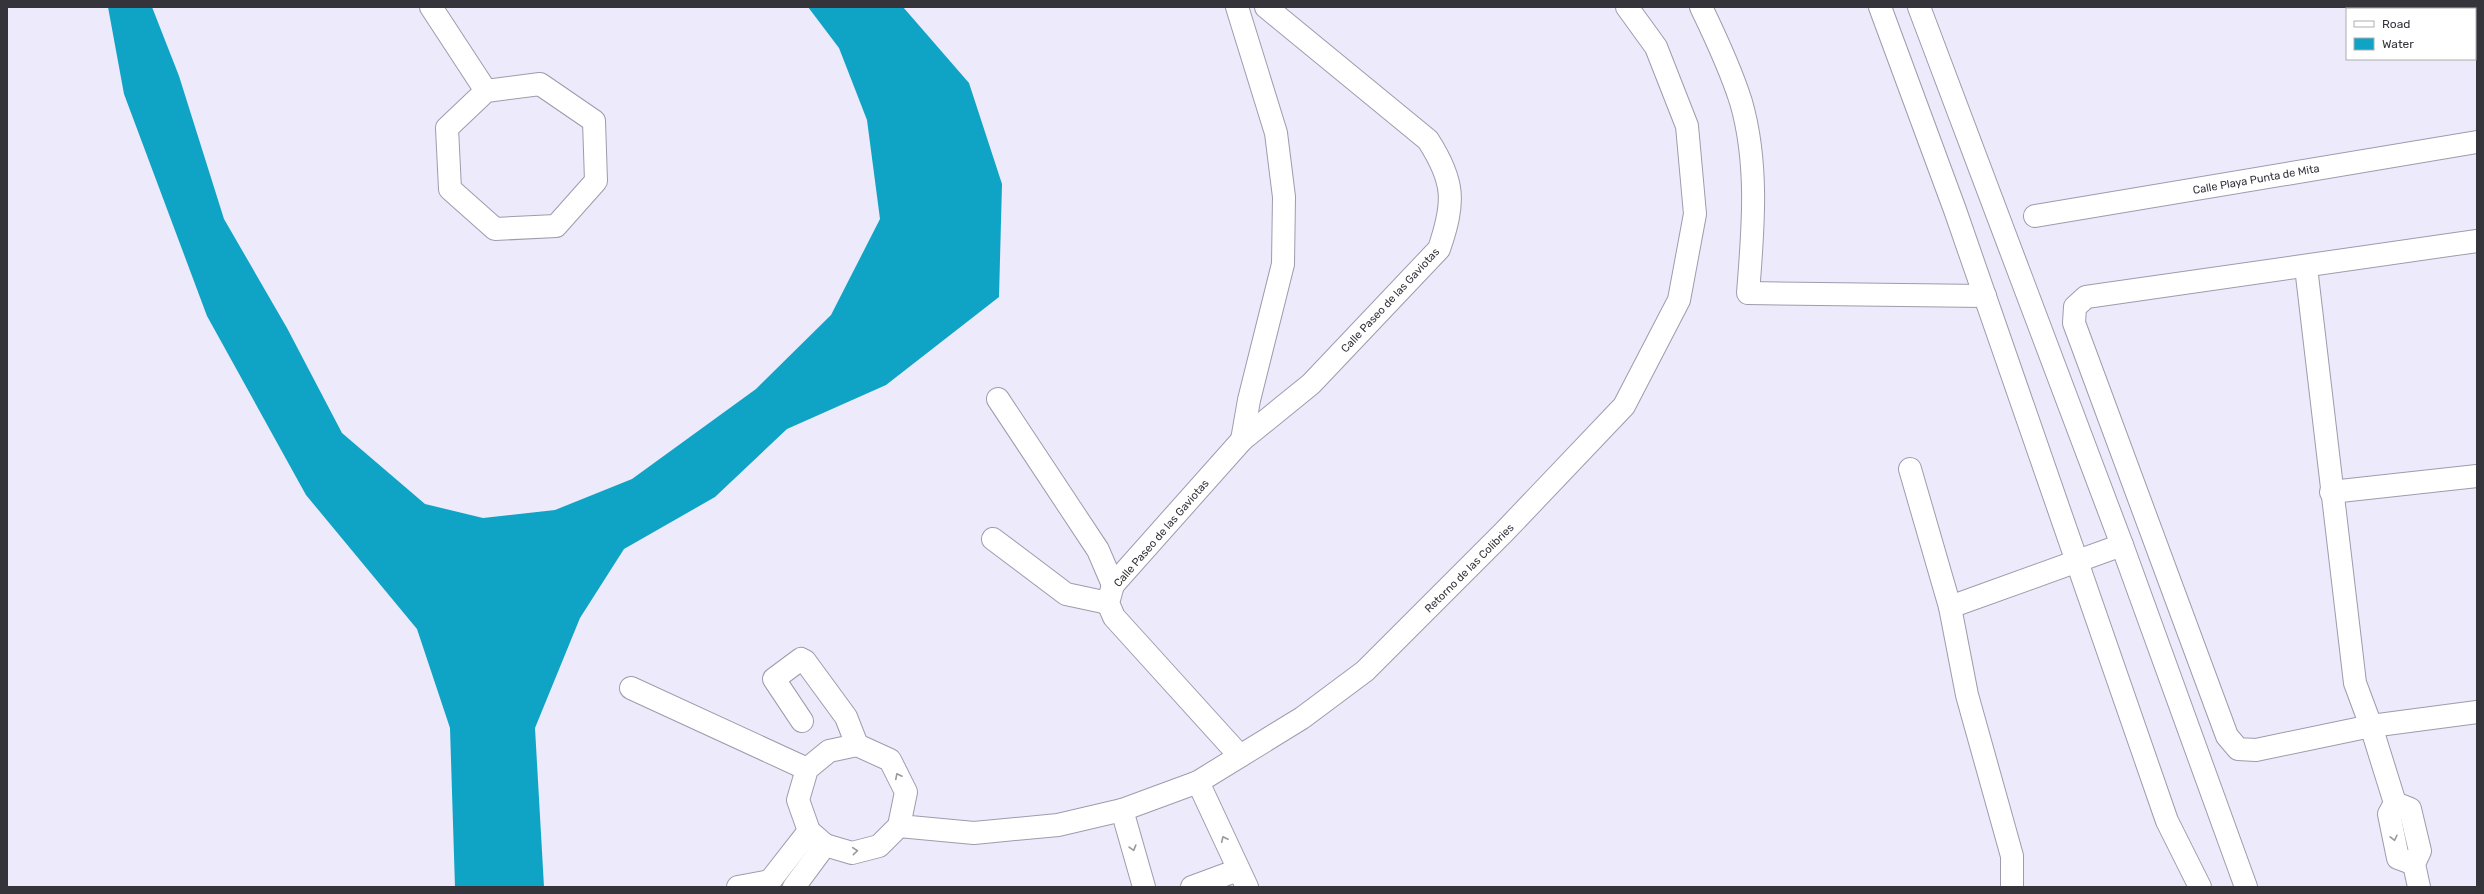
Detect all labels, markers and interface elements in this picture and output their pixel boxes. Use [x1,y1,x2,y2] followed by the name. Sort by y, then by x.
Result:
[2346,8,2476,60] legend
[2382,17,2410,31] text: Road
[2382,37,2414,51] text: Water
[2192,162,2320,197] street label: Calle Playa Punta de Mita
[1338,245,1443,355] street label: Calle Paseo de las Gaviotas
[1111,477,1212,590] street label: Calle Paseo de las Gaviotas
[1422,521,1517,615] street label: Retorno de las Colibries
[895,773,903,780] one-way arrow
[2389,835,2397,841] one-way arrow
[1221,836,1229,843] one-way arrow
[1128,844,1136,851] one-way arrow
[851,847,858,856] one-way arrow

